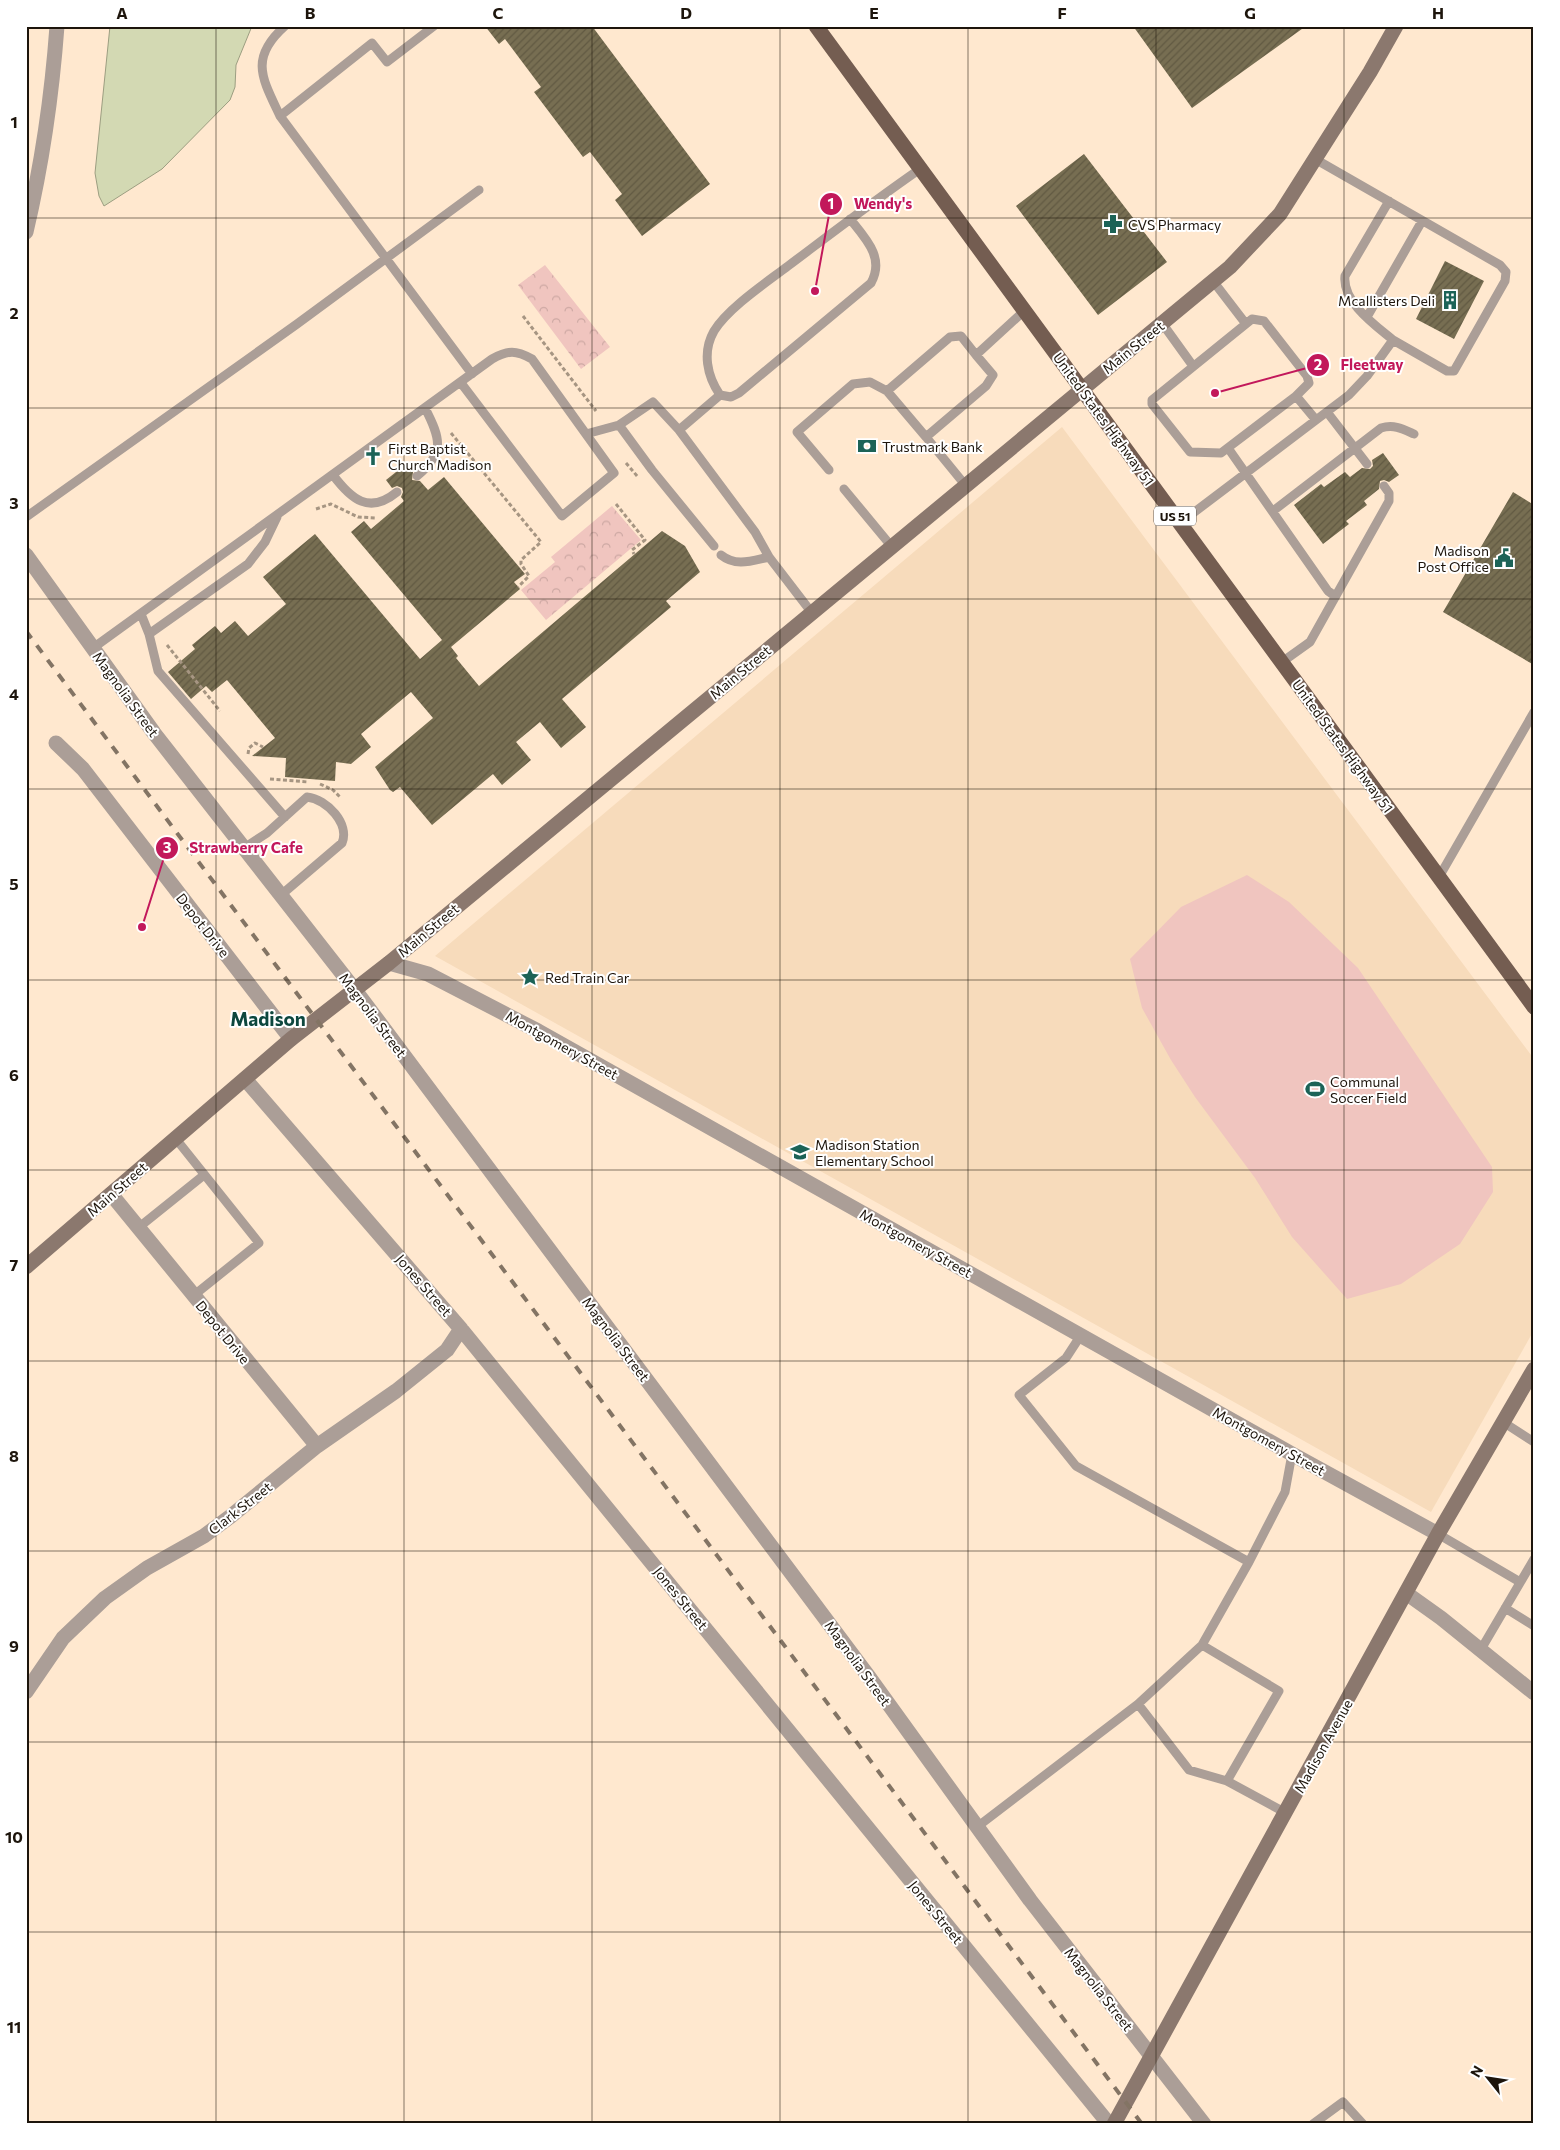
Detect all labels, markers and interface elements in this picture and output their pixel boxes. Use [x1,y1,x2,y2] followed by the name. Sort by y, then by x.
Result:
[116,3,128,22] text: A
[305,3,316,22] text: B
[493,3,504,22] text: C
[680,3,692,22] text: D
[869,3,879,22] text: E
[1057,3,1067,22] text: F
[1244,3,1256,22] text: G
[1432,3,1444,22] text: H
[10,112,18,131] text: 1
[819,189,923,219] callout: Wendy's
[828,194,834,212] text: 1
[854,194,912,212] text: Wendy's
[1102,213,1124,235] pharmacy icon: CVS Pharmacy
[1128,216,1221,233] place label: CVS Pharmacy
[1439,289,1461,311] building icon: Mcallisters Deli
[1338,292,1435,309] place label: Mcallisters Deli
[9,303,19,322] text: 2
[1099,317,1167,377] street label: Main Street
[1050,349,1158,489] street label: United States Highway 51
[1306,350,1414,380] callout: Fleetway
[1314,355,1322,373] text: 2
[1340,355,1404,373] text: Fleetway
[856,435,878,457] bank icon: Trustmark Bank
[882,438,983,455] place label: Trustmark Bank
[388,440,491,473] place label: First Baptist Church Madison
[362,445,384,467] church icon: First Baptist Church Madison
[9,493,19,512] text: 3
[1154,506,1196,526] road number: US 51
[1417,542,1489,575] place label: Madison Post Office
[1493,547,1515,569] public building icon: Madison Post Office
[706,641,774,702] street label: Main Street
[89,648,163,740] street label: Magnolia Street
[1289,676,1397,816] street label: United States Highway 51
[9,684,19,703] text: 4
[155,833,313,863] callout: Strawberry Cafe
[163,838,172,856] text: 3
[189,838,303,856] text: Strawberry Cafe
[9,874,19,893] text: 5
[173,890,233,960] street label: Depot Drive
[394,899,462,960] street label: Main Street
[519,966,541,988] place icon: Red Train Car
[336,969,410,1061] street label: Magnolia Street
[545,969,630,986] place label: Red Train Car
[230,1007,306,1030] district label: Madison
[503,1007,621,1083] street label: Montgomery Street
[9,1065,19,1084] text: 6
[1330,1073,1407,1106] place label: Communal Soccer Field
[1304,1078,1326,1100] sports icon: Communal Soccer Field
[815,1136,934,1169] place label: Madison Station Elementary School
[789,1141,811,1163] school or university icon: Madison Station Elementary School
[83,1158,151,1220] street label: Main Street
[857,1205,975,1281] street label: Montgomery Street
[393,1251,456,1320] street label: Jones Street
[10,1255,19,1274] text: 7
[579,1293,653,1385] street label: Magnolia Street
[192,1297,254,1367] street label: Depot Drive
[1210,1403,1328,1479] street label: Montgomery Street
[9,1446,19,1465] text: 8
[205,1478,275,1538] street label: Clark Street
[650,1563,712,1633] street label: Jones Street
[821,1617,895,1709] street label: Magnolia Street
[9,1636,19,1655] text: 9
[1290,1696,1356,1796] street label: Madison Avenue
[5,1827,23,1846] text: 10
[905,1877,967,1947] street label: Jones Street
[1061,1944,1137,2034] street label: Magnolia Street
[7,2017,21,2036] text: 11
[1462,2052,1512,2102] north arrow
[1466,2062,1486,2080] text: N

